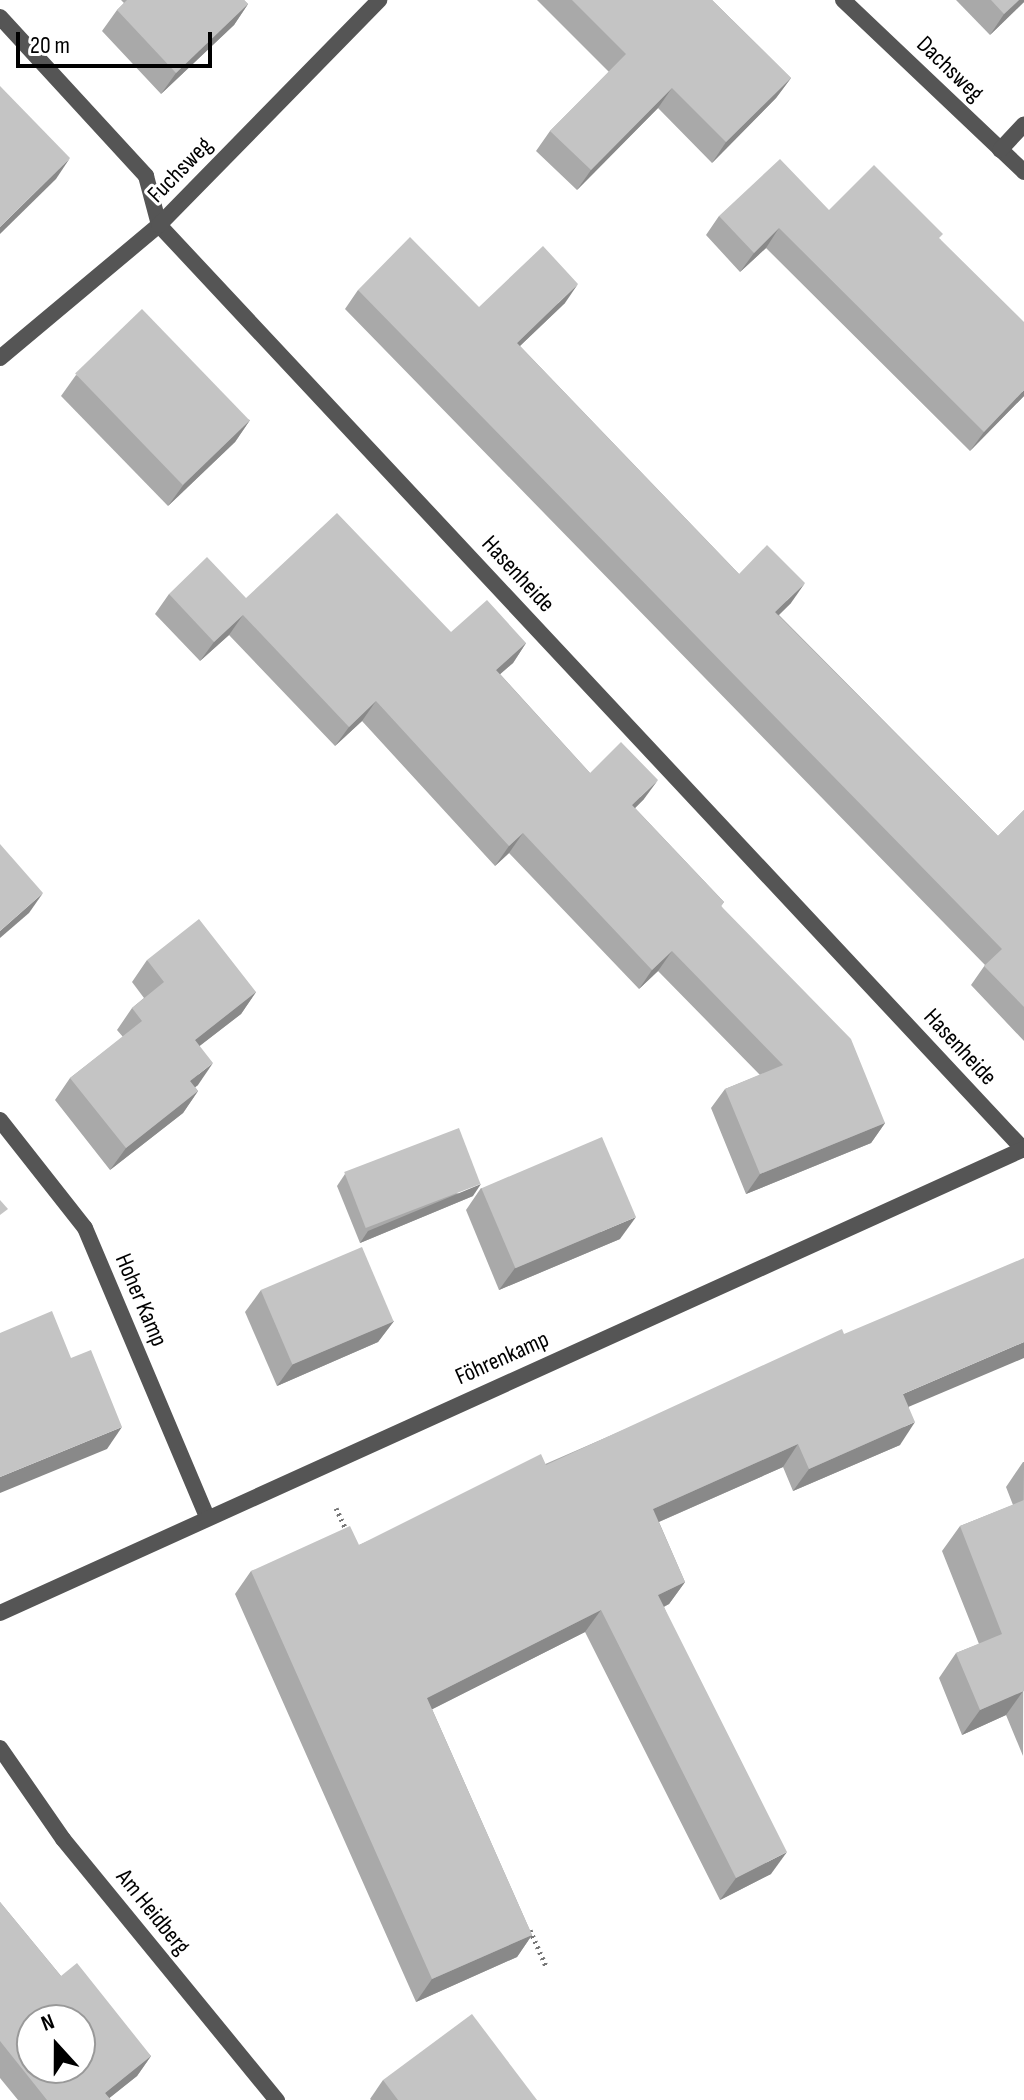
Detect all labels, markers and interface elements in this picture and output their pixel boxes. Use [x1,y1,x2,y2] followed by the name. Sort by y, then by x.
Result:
[20,16,216,66] scale bar
[911,30,989,108] street label: Dachsweg
[30,31,70,60] text: 20 m
[142,131,218,209] street label: Fuchsweg
[475,530,561,618] street label: Hasenheide
[917,1003,1003,1091] street label: Hasenheide
[109,1249,173,1351] street label: Hoher Kamp
[451,1325,553,1391] street label: Föhrenkamp
[110,1863,196,1961] street label: Am Heidberg
[16,2004,96,2084] north arrow
[38,2008,58,2038] text: N

